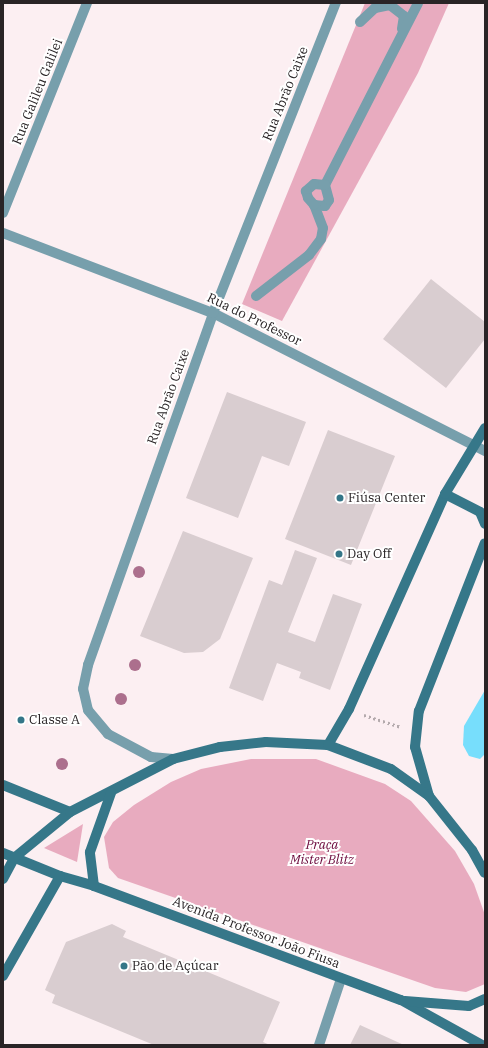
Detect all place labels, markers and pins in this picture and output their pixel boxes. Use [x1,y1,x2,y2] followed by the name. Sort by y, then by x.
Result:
[348,490,425,506] place label: Fiúsa Center
[335,493,345,503] marker: Fiúsa Center
[347,546,391,562] place label: Day Off
[334,549,344,559] marker: Day Off
[29,712,80,728] place label: Classe A
[16,715,26,725] marker: Classe A
[132,958,218,974] place label: Pão de Açúcar
[119,961,129,971] marker: Pão de Açúcar

